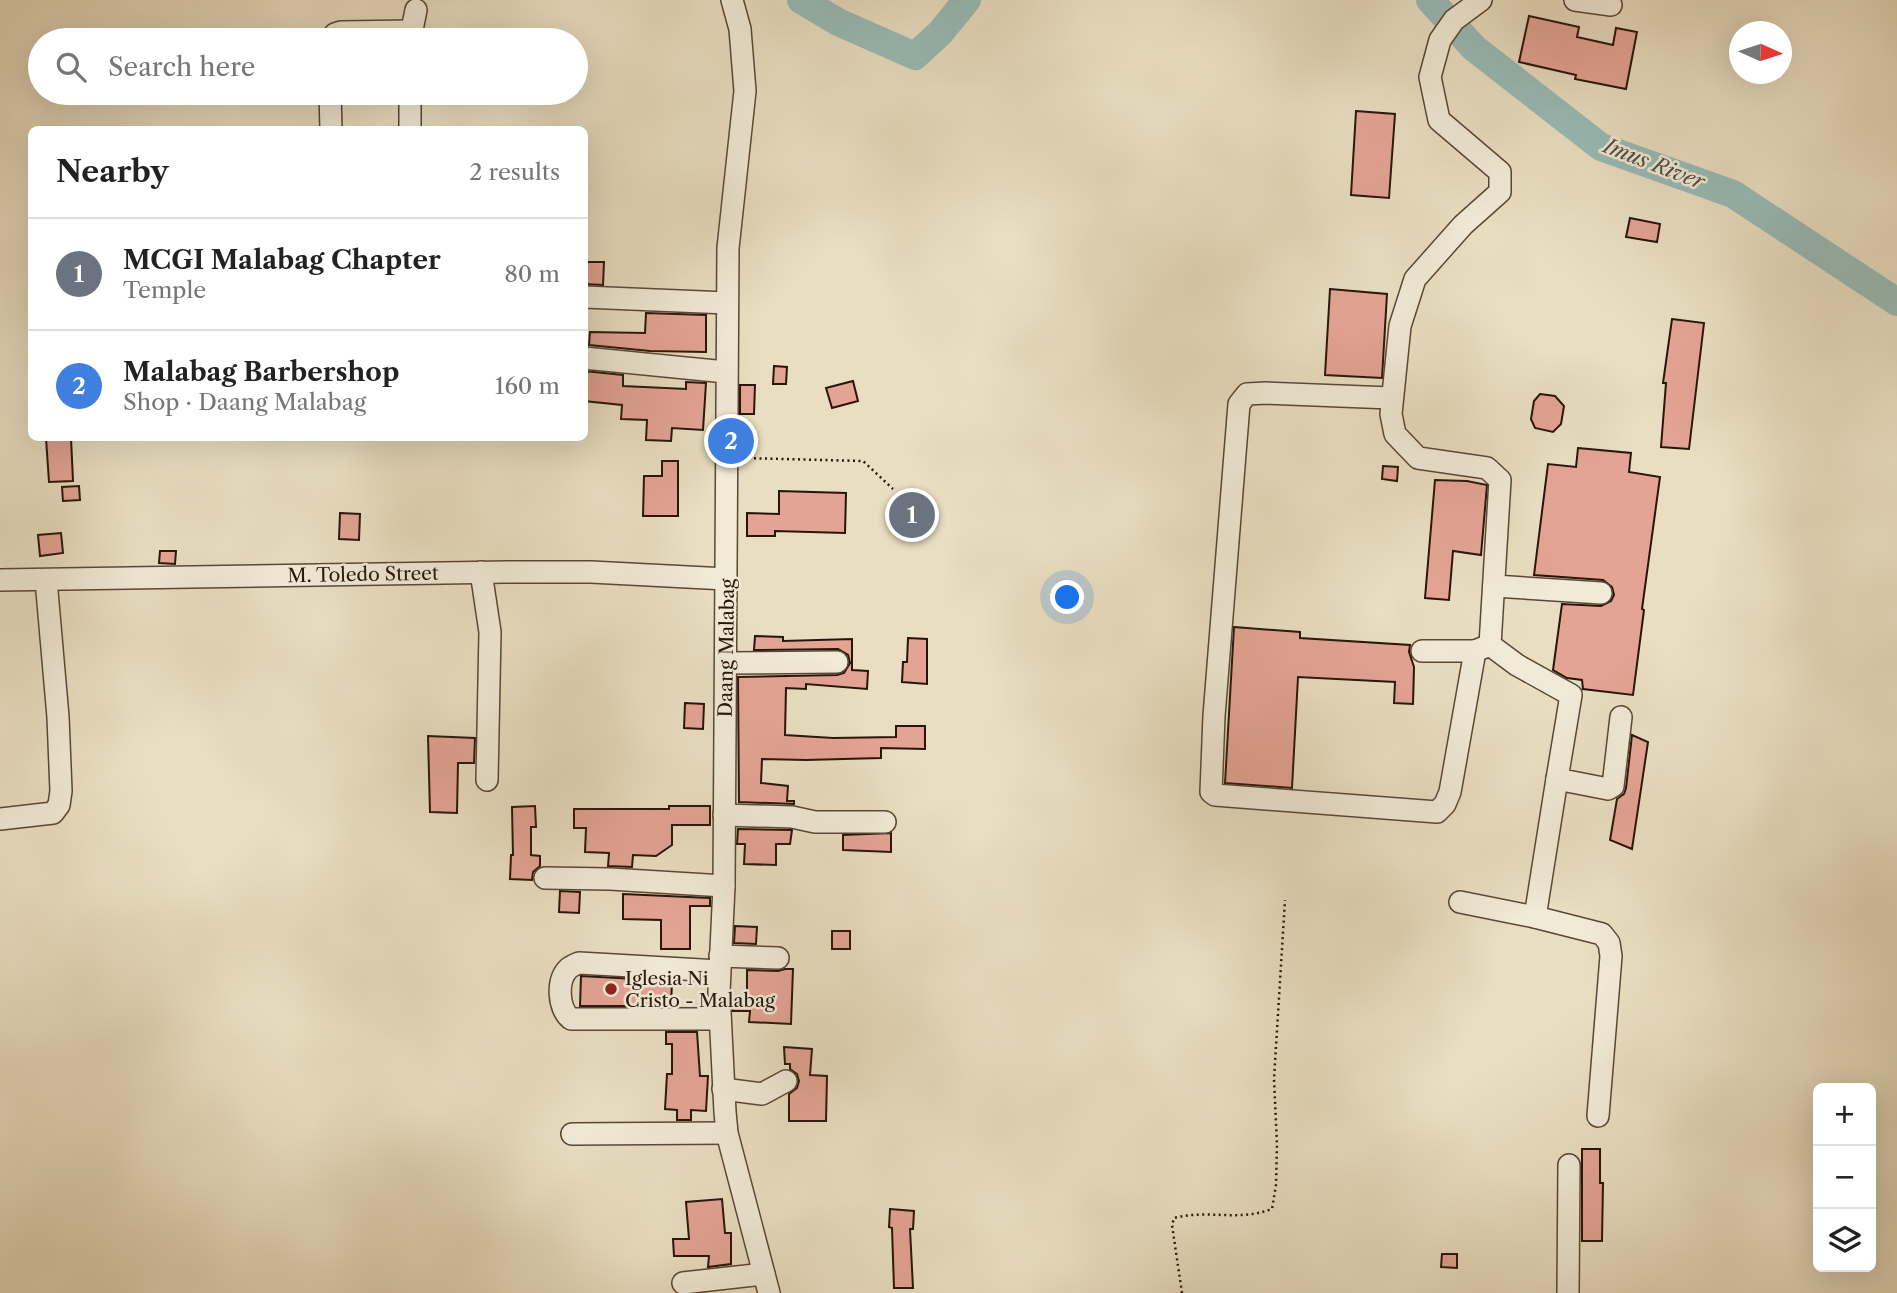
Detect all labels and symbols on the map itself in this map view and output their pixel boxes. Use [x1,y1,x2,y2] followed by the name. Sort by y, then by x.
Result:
[1729,21,1792,84] north arrow
[1598,132,1709,195] water label: Imus River
[708,415,754,467] pin: 2
[889,489,935,541] pin: 1
[287,562,439,587] street label: M. Toledo Street
[714,578,739,718] street label: Daang Malabag
[1050,580,1084,614] your location
[625,967,776,1012] place label: Iglesia Ni Cristo - Malabag
[603,981,619,997] marker: Iglesia Ni Cristo - Malabag

